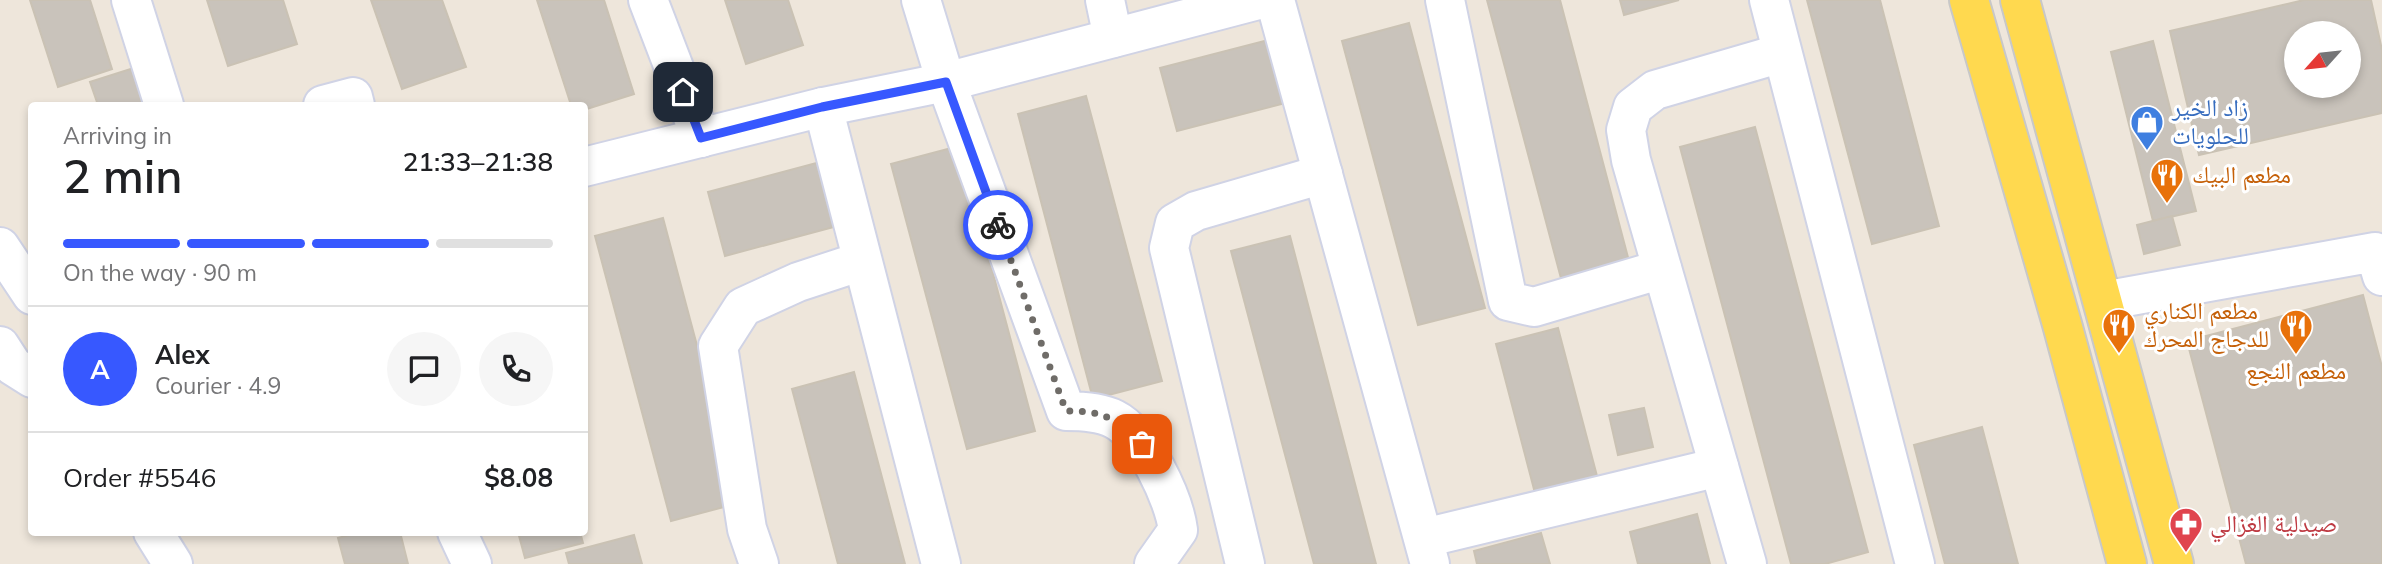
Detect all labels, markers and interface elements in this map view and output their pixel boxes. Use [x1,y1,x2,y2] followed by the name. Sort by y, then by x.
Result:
[2284,21,2361,98] north arrow
[2284,21,2361,98] map controls
[653,62,713,122] pin
[664,73,702,111] icon: home
[2171,92,2249,150] place label: زاد الخير للحلويات
[2128,103,2166,152] shop icon: زاد الخير للحلويات
[63,121,172,150] text: Arriving in
[403,145,553,178] text: 21:33–21:38
[63,147,182,205] text: 2 min
[2148,156,2186,205] restaurant icon: مطعم البيك
[2192,159,2291,191] place label: مطعم البيك
[963,190,1033,260] courier
[979,206,1017,244] icon: bike
[63,258,257,287] text: On the way · 90 m
[2144,295,2269,354] place label: مطعم الكناري للدجاج المحرك
[2100,306,2138,355] restaurant icon: مطعم الكناري للدجاج المحرك
[2277,307,2315,356] restaurant icon: مطعم النجع
[387,332,461,406] button: chat
[479,332,553,406] button: phone
[155,338,210,371] text: Alex
[90,353,110,386] text: A
[2246,355,2346,387] place label: مطعم النجع
[155,371,281,400] text: Courier · 4.9
[1112,414,1172,474] pin
[1123,425,1161,463] icon: bag
[63,461,216,494] text: Order #5546
[484,461,553,494] text: $8.08
[2167,505,2205,554] pharmacy icon: صيدلية الغزالي
[2210,508,2337,543] place label: صيدلية الغزالي

